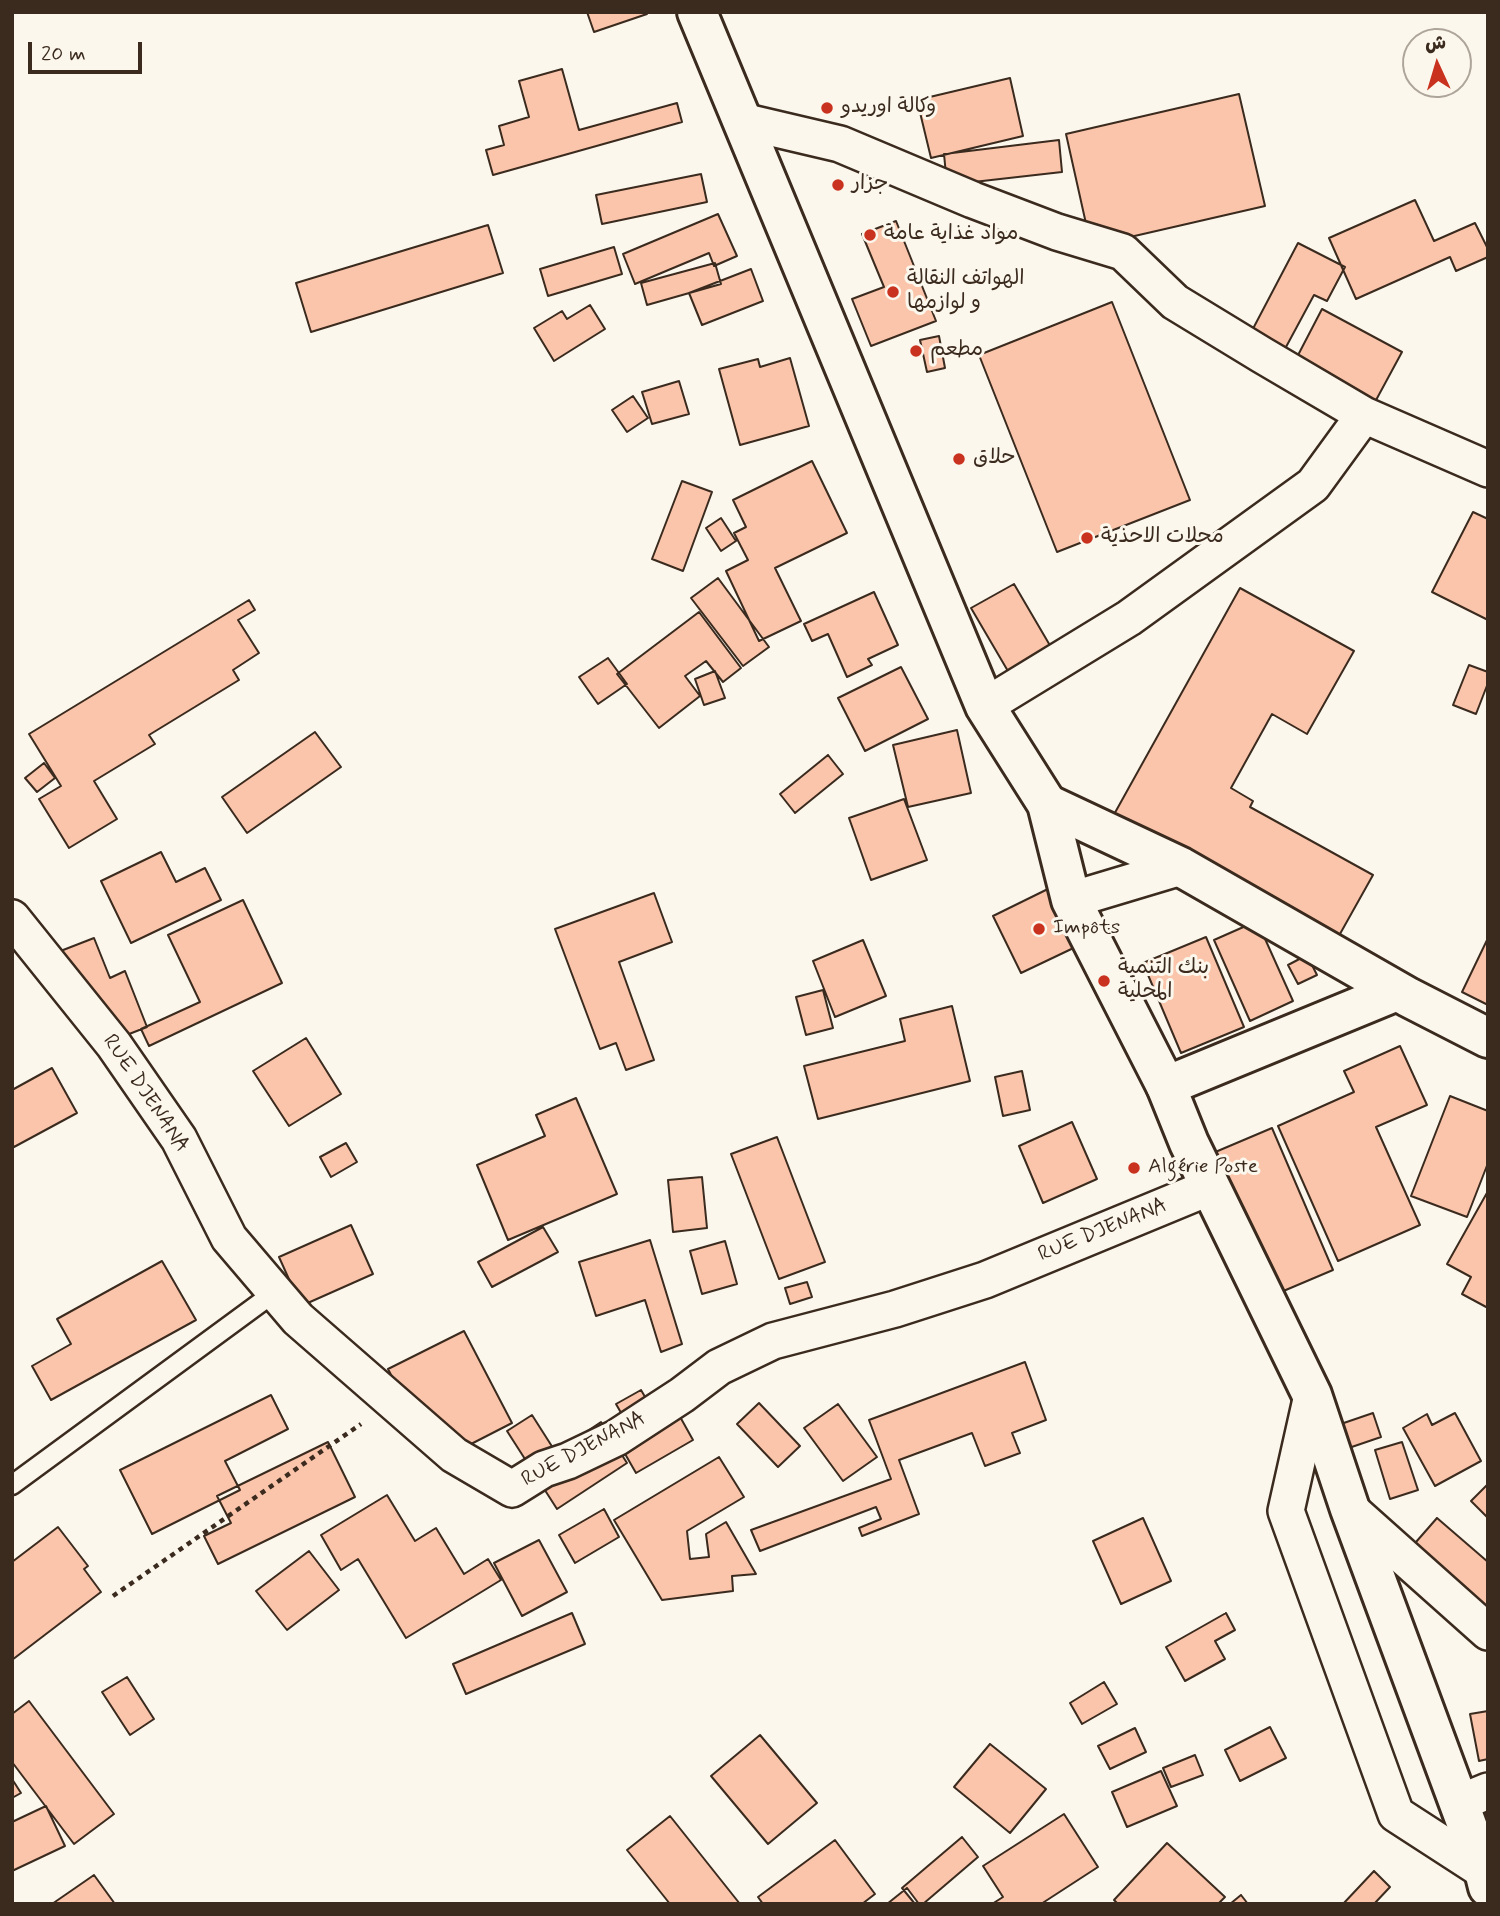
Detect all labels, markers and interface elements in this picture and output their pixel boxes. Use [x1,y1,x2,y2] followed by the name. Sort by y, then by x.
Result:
[32,28,145,72] scale bar
[1402,28,1472,98] north arrow
[1424,30,1447,57] text: ش
[41,40,86,68] text: 20 m
[841,95,936,121] place label: وكالة اوريدو
[819,100,835,116] marker: وكالة اوريدو
[852,172,888,198] place label: جزار
[830,177,846,193] marker: جزار
[884,222,1018,248] place label: مواد غذاية عامة
[862,227,878,243] marker: مواد غذاية عامة
[907,267,1025,317] place label: الهواتف النقالة و لوازمها
[885,284,901,300] marker: الهواتف النقالة و لوازمها
[930,338,983,364] place label: مطعم
[908,343,924,359] marker: مطعم
[973,446,1016,472] place label: حلاق
[951,451,967,467] marker: حلاق
[1101,525,1224,551] place label: محلات الاحذية
[1079,530,1095,546] marker: محلات الاحذية
[1053,916,1120,942] place label: Impôts
[1031,921,1047,937] marker: Impôts
[1118,956,1209,1006] place label: بنك التنمية المحلية
[1096,973,1112,989] marker: بنك التنمية المحلية
[96,1030,194,1158] street label: RUE DJENANA
[1148,1155,1258,1181] place label: Algérie Poste
[1126,1160,1142,1176] marker: Algérie Poste
[1035,1194,1171,1268] street label: RUE DJENANA
[518,1407,650,1493] street label: RUE DJENANA

